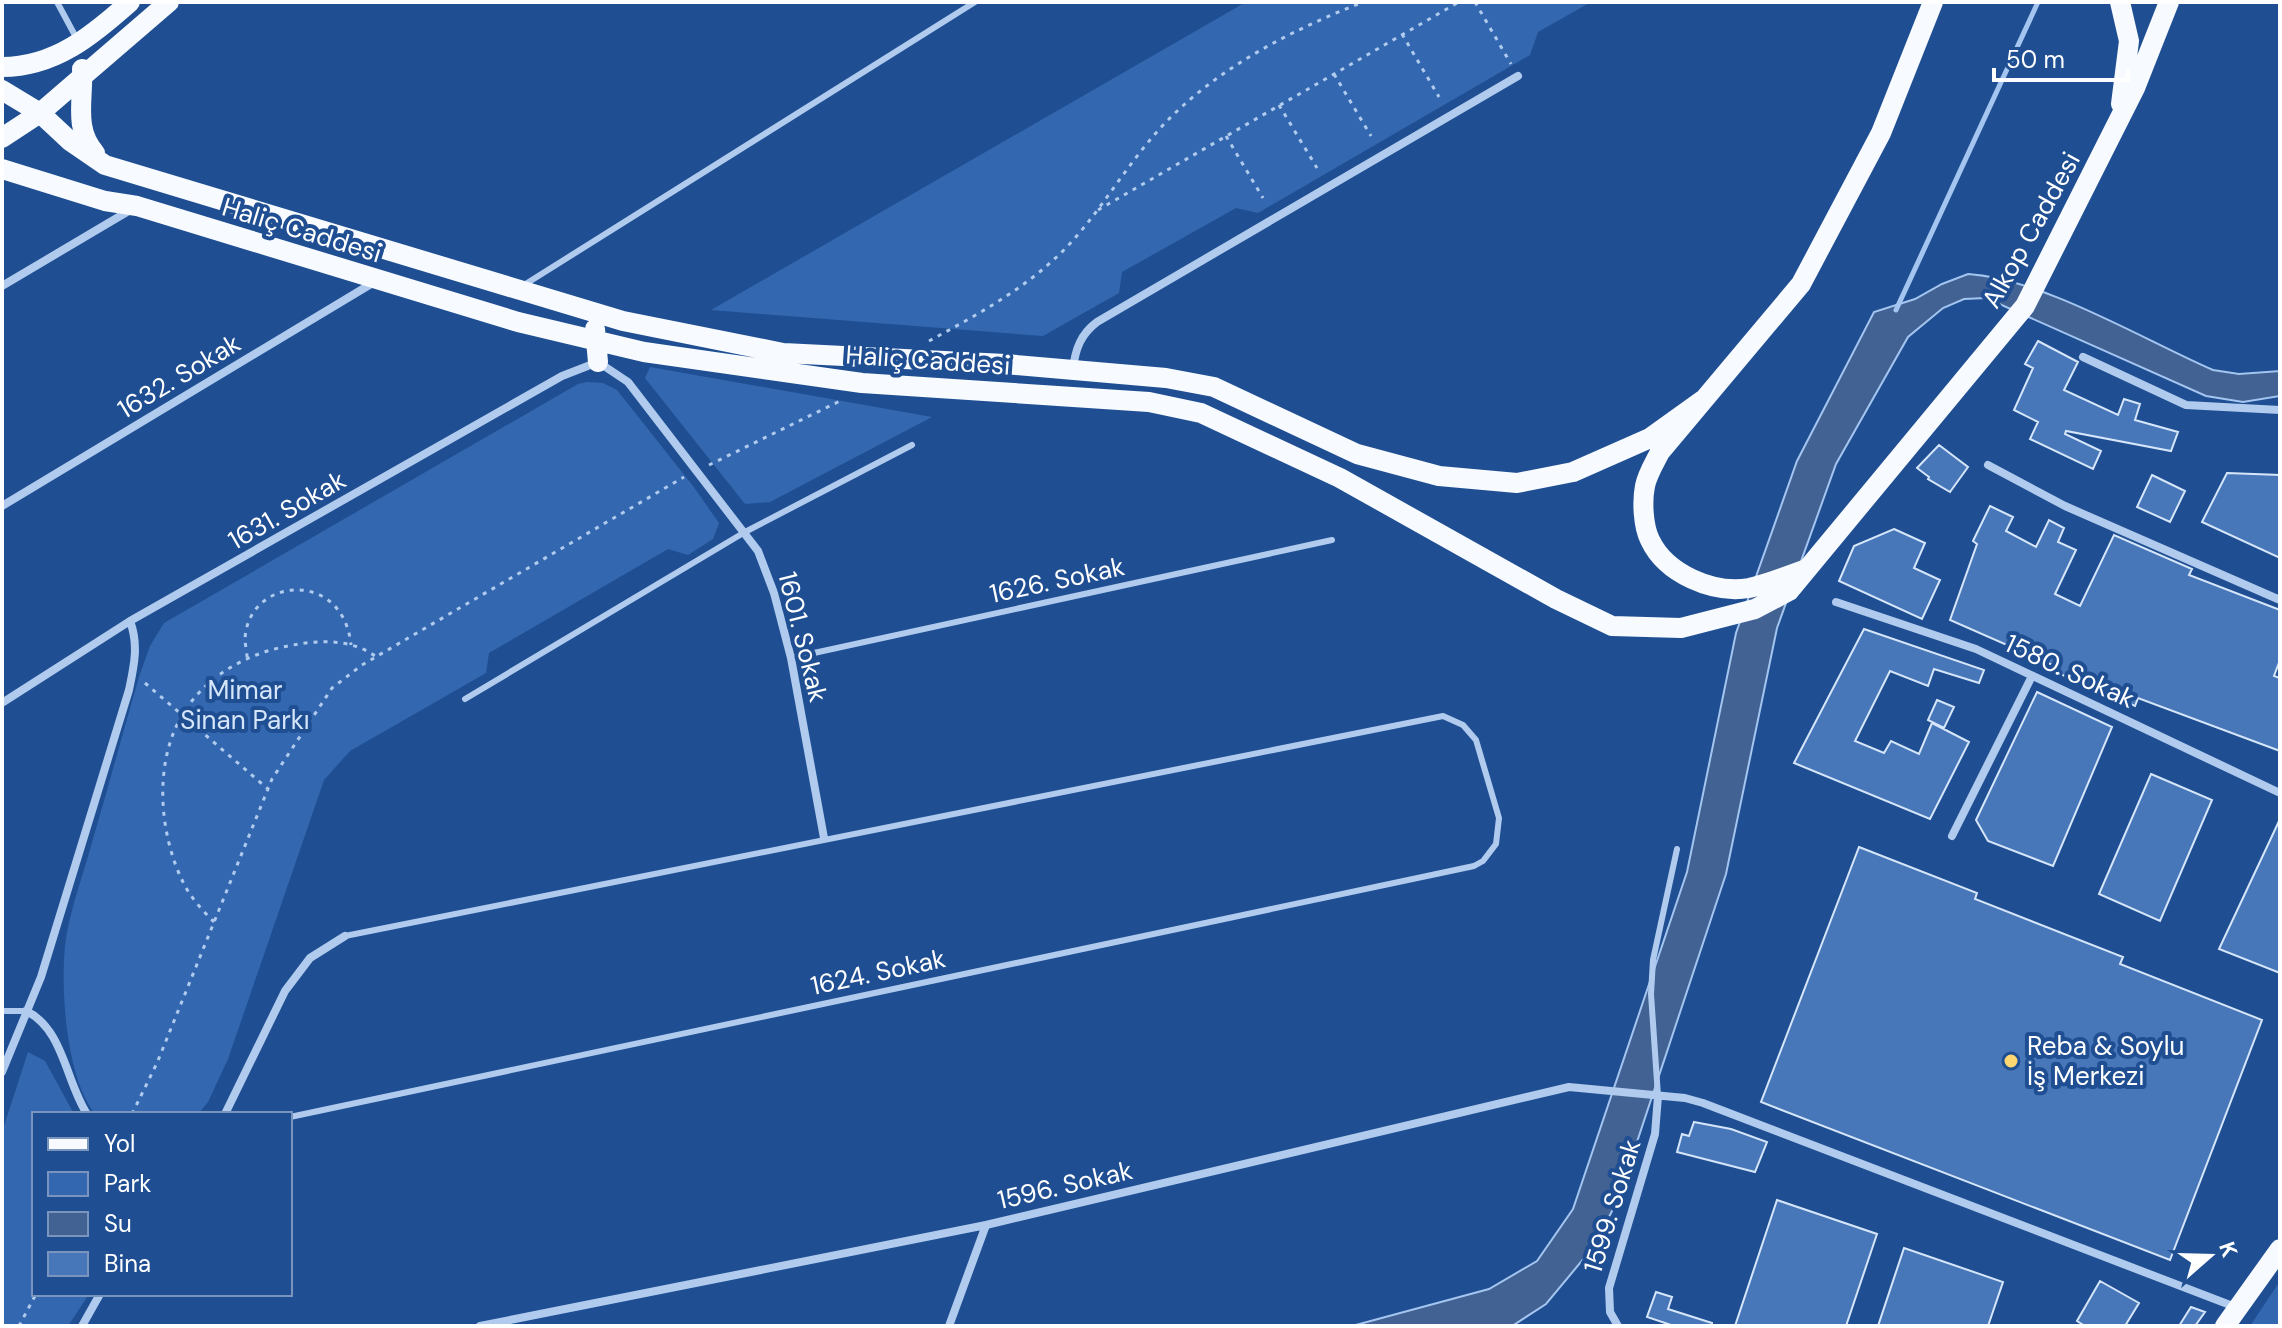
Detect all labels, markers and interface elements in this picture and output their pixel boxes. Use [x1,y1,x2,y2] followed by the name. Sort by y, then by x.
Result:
[1994,32,2128,82] scale bar
[2006,44,2065,75] text: 50 m
[1974,146,2088,314] street label: Alkop Caddesi
[218,190,386,270] street label: Haliç Caddesi
[111,326,247,426] street label: 1632. Sokak
[844,337,1012,383] street label: Haliç Caddesi
[222,463,352,557] street label: 1631. Sokak
[987,549,1127,611] street label: 1626. Sokak
[770,568,836,706] street label: 1601. Sokak
[2000,626,2140,716] street label: 1580. Sokak
[180,673,310,737] park label: Mimar Sinan Parkı
[808,941,948,1003] street label: 1624. Sokak
[2027,1029,2184,1093] place label: Reba & Soylu İş Merkezi
[2002,1052,2020,1070] marker: Reba & Soylu İş Merkezi
[32,1112,292,1296] legend
[104,1128,135,1159] text: Yol
[1576,1135,1648,1277] street label: 1599. Sokak
[994,1153,1136,1217] street label: 1596. Sokak
[104,1168,151,1199] text: Park
[104,1208,132,1239] text: Su
[2170,1216,2250,1296] north arrow
[2212,1238,2244,1261] text: K
[104,1248,151,1279] text: Bina

